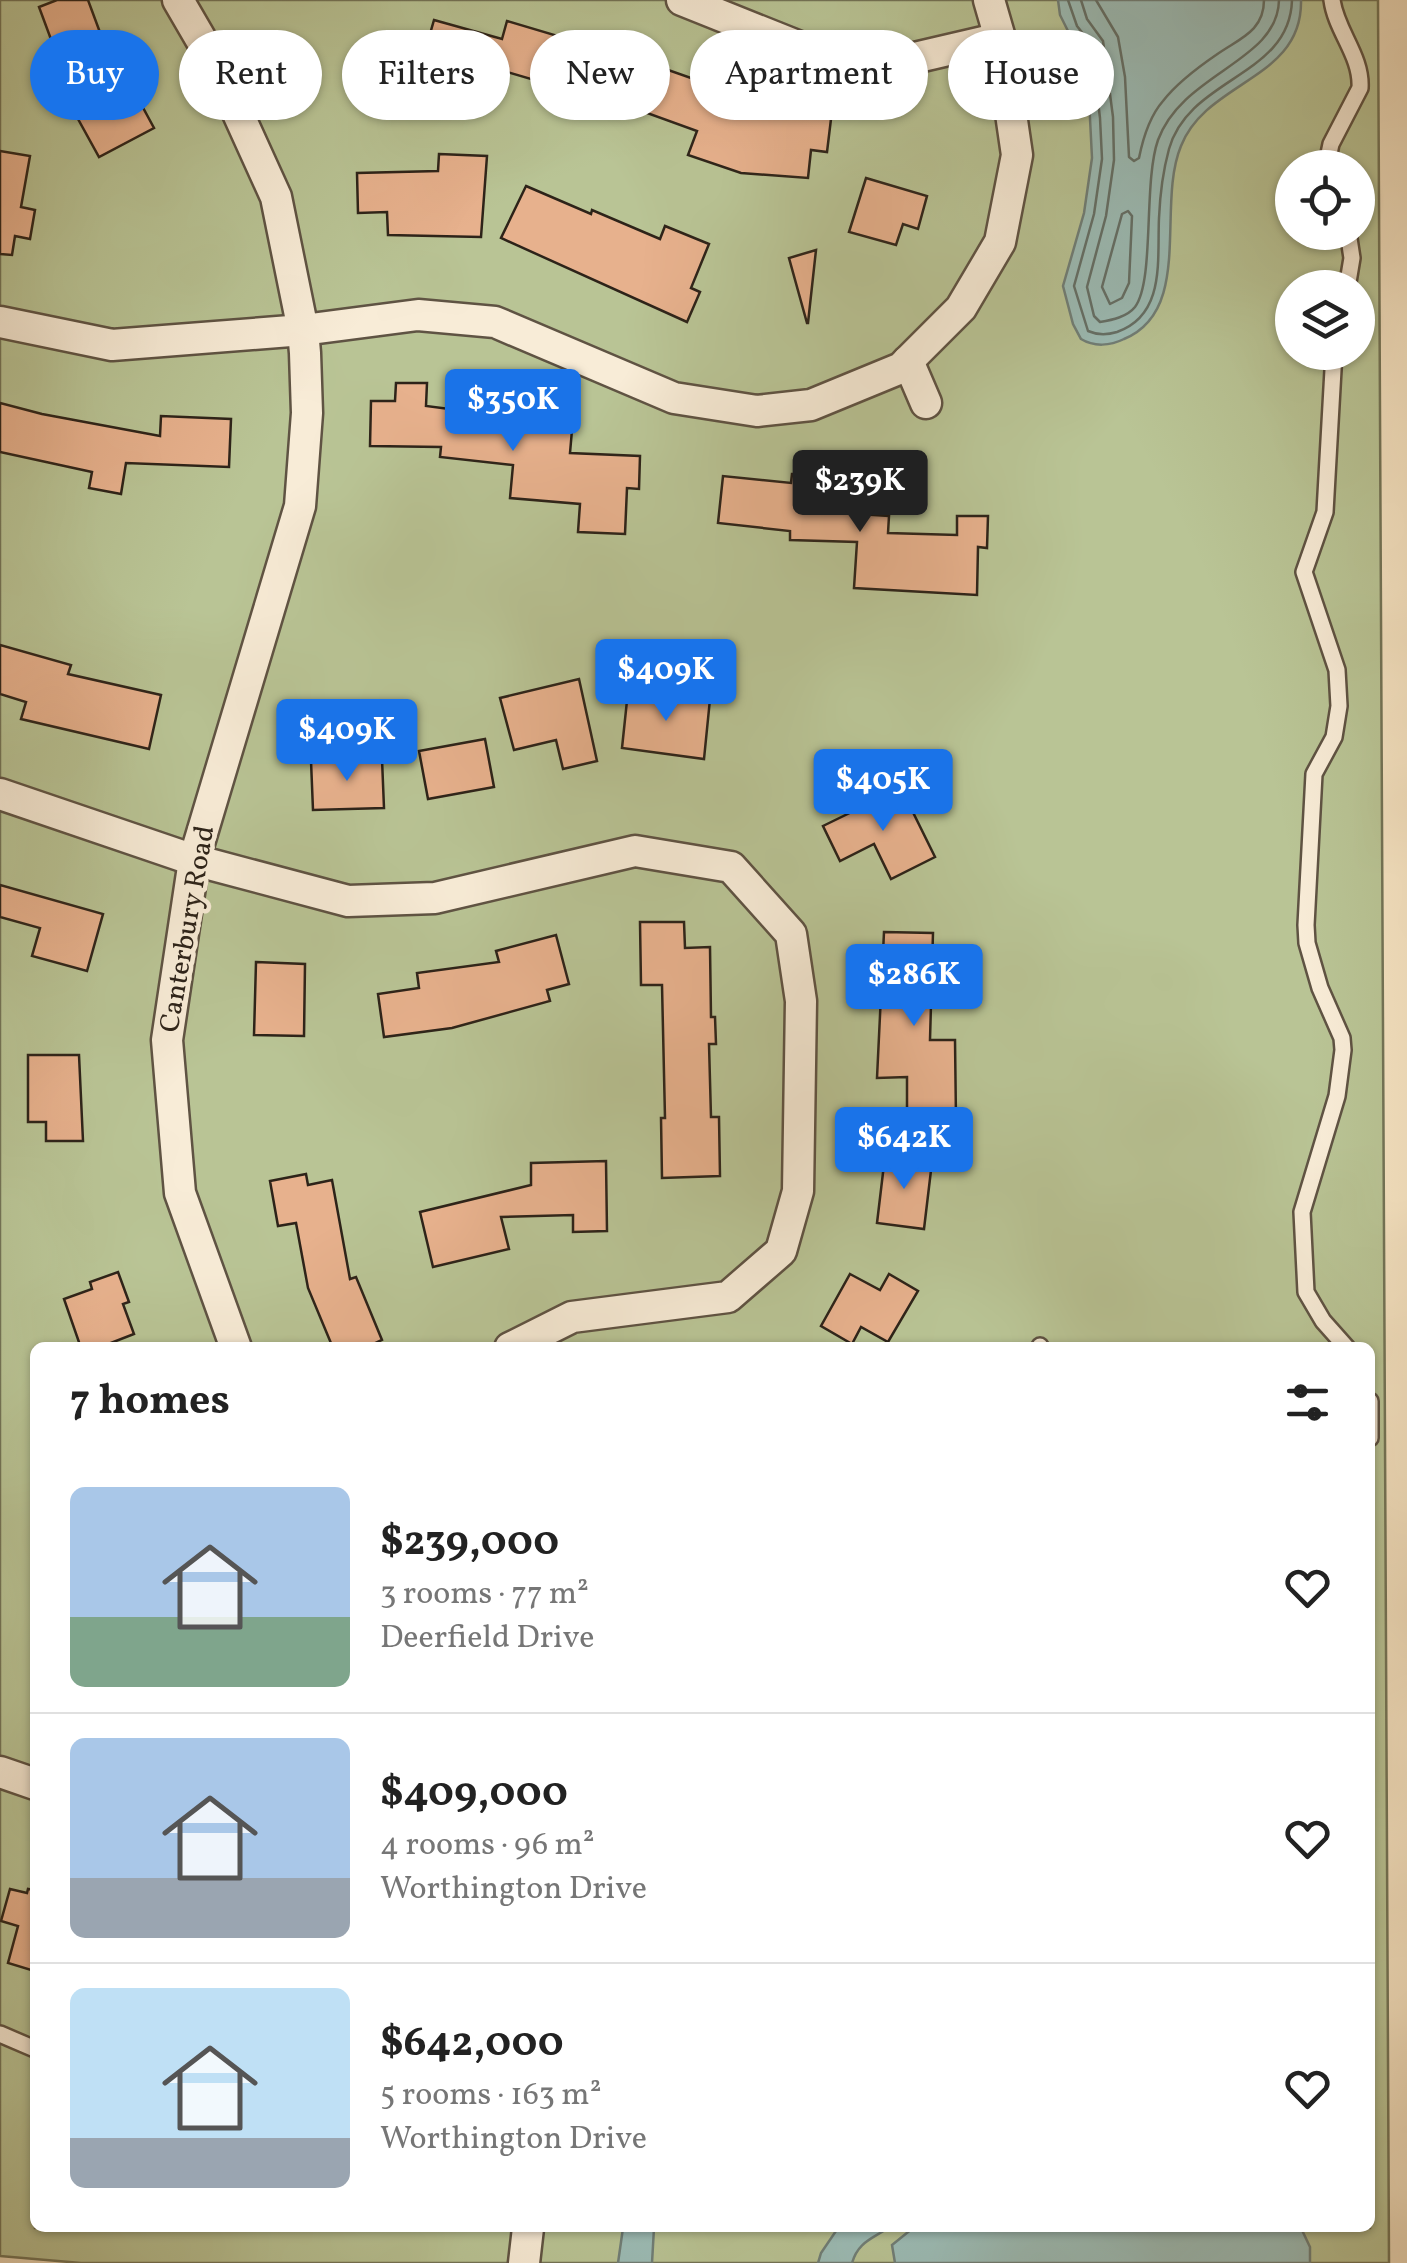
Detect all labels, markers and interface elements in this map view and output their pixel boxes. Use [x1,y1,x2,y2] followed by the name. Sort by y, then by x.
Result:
[30,30,159,120] chip: Buy
[179,30,322,120] chip: Rent
[342,30,510,120] chip: Filters
[530,30,670,120] chip: New
[690,30,928,120] chip: Apartment
[948,30,1114,120] chip: House
[1275,150,1375,370] map controls
[1275,150,1375,250] button: locate
[1275,270,1375,370] button: layers
[443,369,583,454] pin: $350K
[467,379,559,423] text: $350K
[790,450,930,535] pin: $239K
[815,460,905,504] text: $239K
[596,639,736,724] pin: $409K
[617,649,715,693] text: $409K
[277,699,417,784] pin: $409K
[298,709,396,753] text: $409K
[813,749,953,834] pin: $405K
[836,759,930,803] text: $405K
[151,822,225,1036] street label: Canterbury Road
[844,944,984,1029] pin: $286K
[868,954,960,998] text: $286K
[834,1107,974,1192] pin: $642K
[857,1117,951,1161] text: $642K
[70,1373,230,1432] text: 7 homes
[1280,1375,1335,1430] icon: filters
[380,1514,559,1573] text: $239,000
[150,1527,270,1647] icon: home
[1280,1560,1335,1615] icon: heart
[380,1573,589,1617] text: 3 rooms · 77 m²
[380,1617,595,1661] text: Deerfield Drive
[380,1765,568,1824] text: $409,000
[150,1778,270,1898] icon: home
[1280,1811,1335,1866] icon: heart
[380,1824,595,1868] text: 4 rooms · 96 m²
[380,1868,647,1912] text: Worthington Drive
[380,2015,564,2074] text: $642,000
[150,2028,270,2148] icon: home
[1280,2061,1335,2116] icon: heart
[380,2074,602,2118] text: 5 rooms · 163 m²
[380,2118,647,2162] text: Worthington Drive

